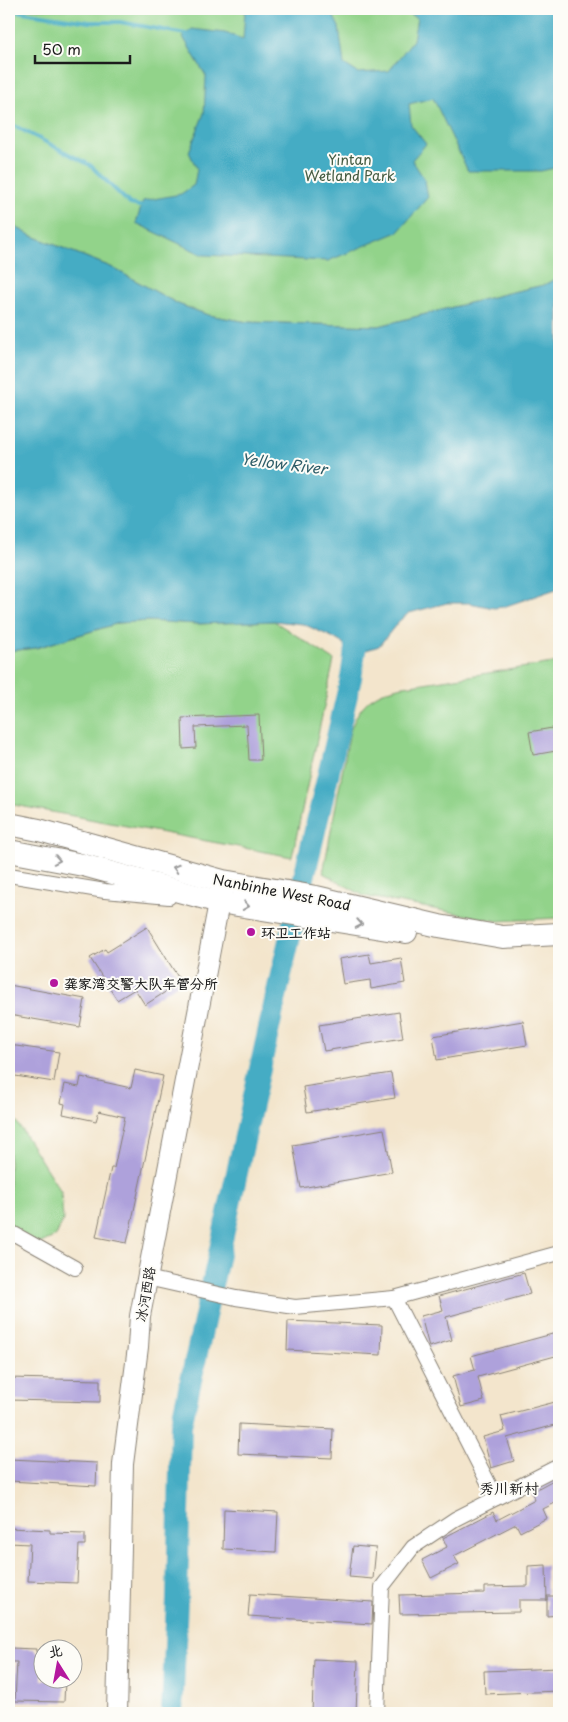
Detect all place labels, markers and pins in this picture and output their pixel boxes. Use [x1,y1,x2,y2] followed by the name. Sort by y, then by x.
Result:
[261,922,331,943] place label: 环卫工作站
[245,926,257,938] marker: 环卫工作站
[64,973,218,994] place label: 龚家湾交警大队车管分所
[48,977,60,989] marker: 龚家湾交警大队车管分所

